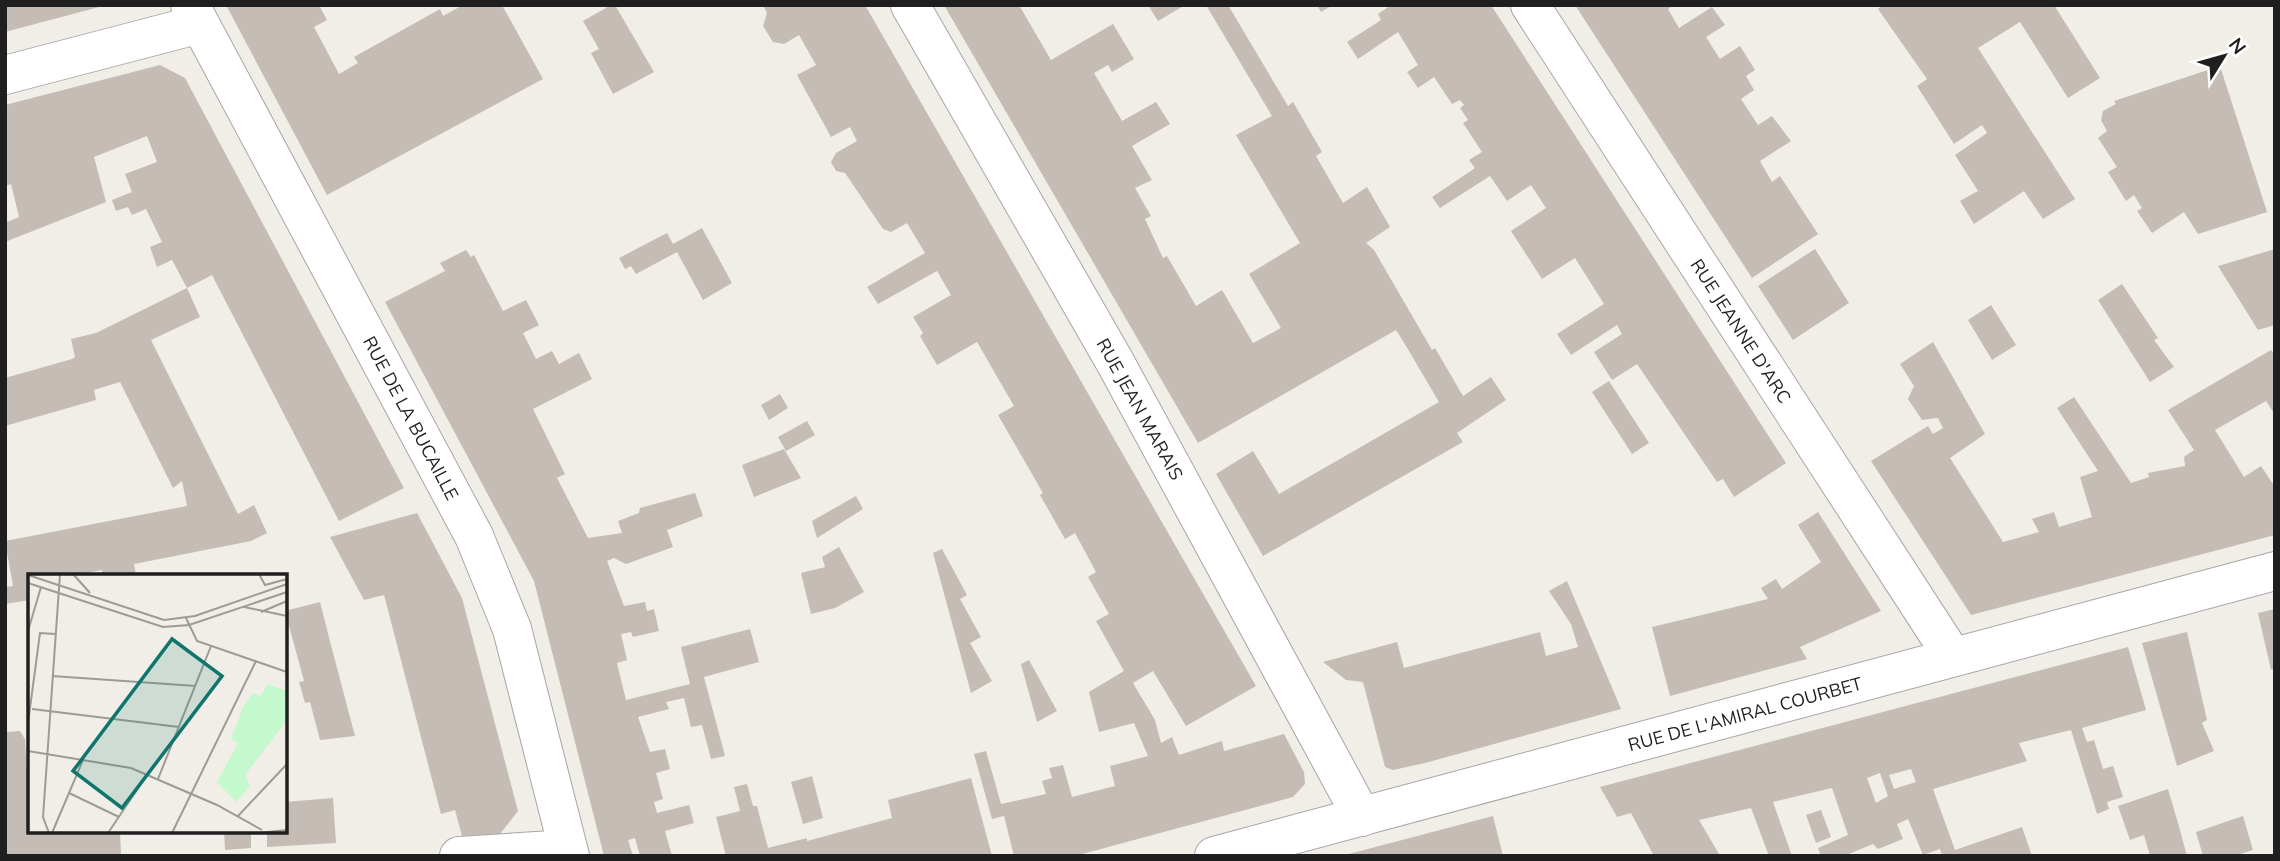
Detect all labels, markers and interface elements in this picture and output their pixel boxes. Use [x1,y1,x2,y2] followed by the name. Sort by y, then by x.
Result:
[2189,21,2259,91] north arrow
[2224,33,2251,59] text: N
[1686,254,1796,408] street label: RUE JEANNE D'ARC
[358,332,464,504] street label: RUE DE LA BUCAILLE
[1092,334,1188,484] street label: RUE JEAN MARAIS
[28,574,287,833] inset map
[1625,672,1865,756] street label: RUE DE L'AMIRAL COURBET

